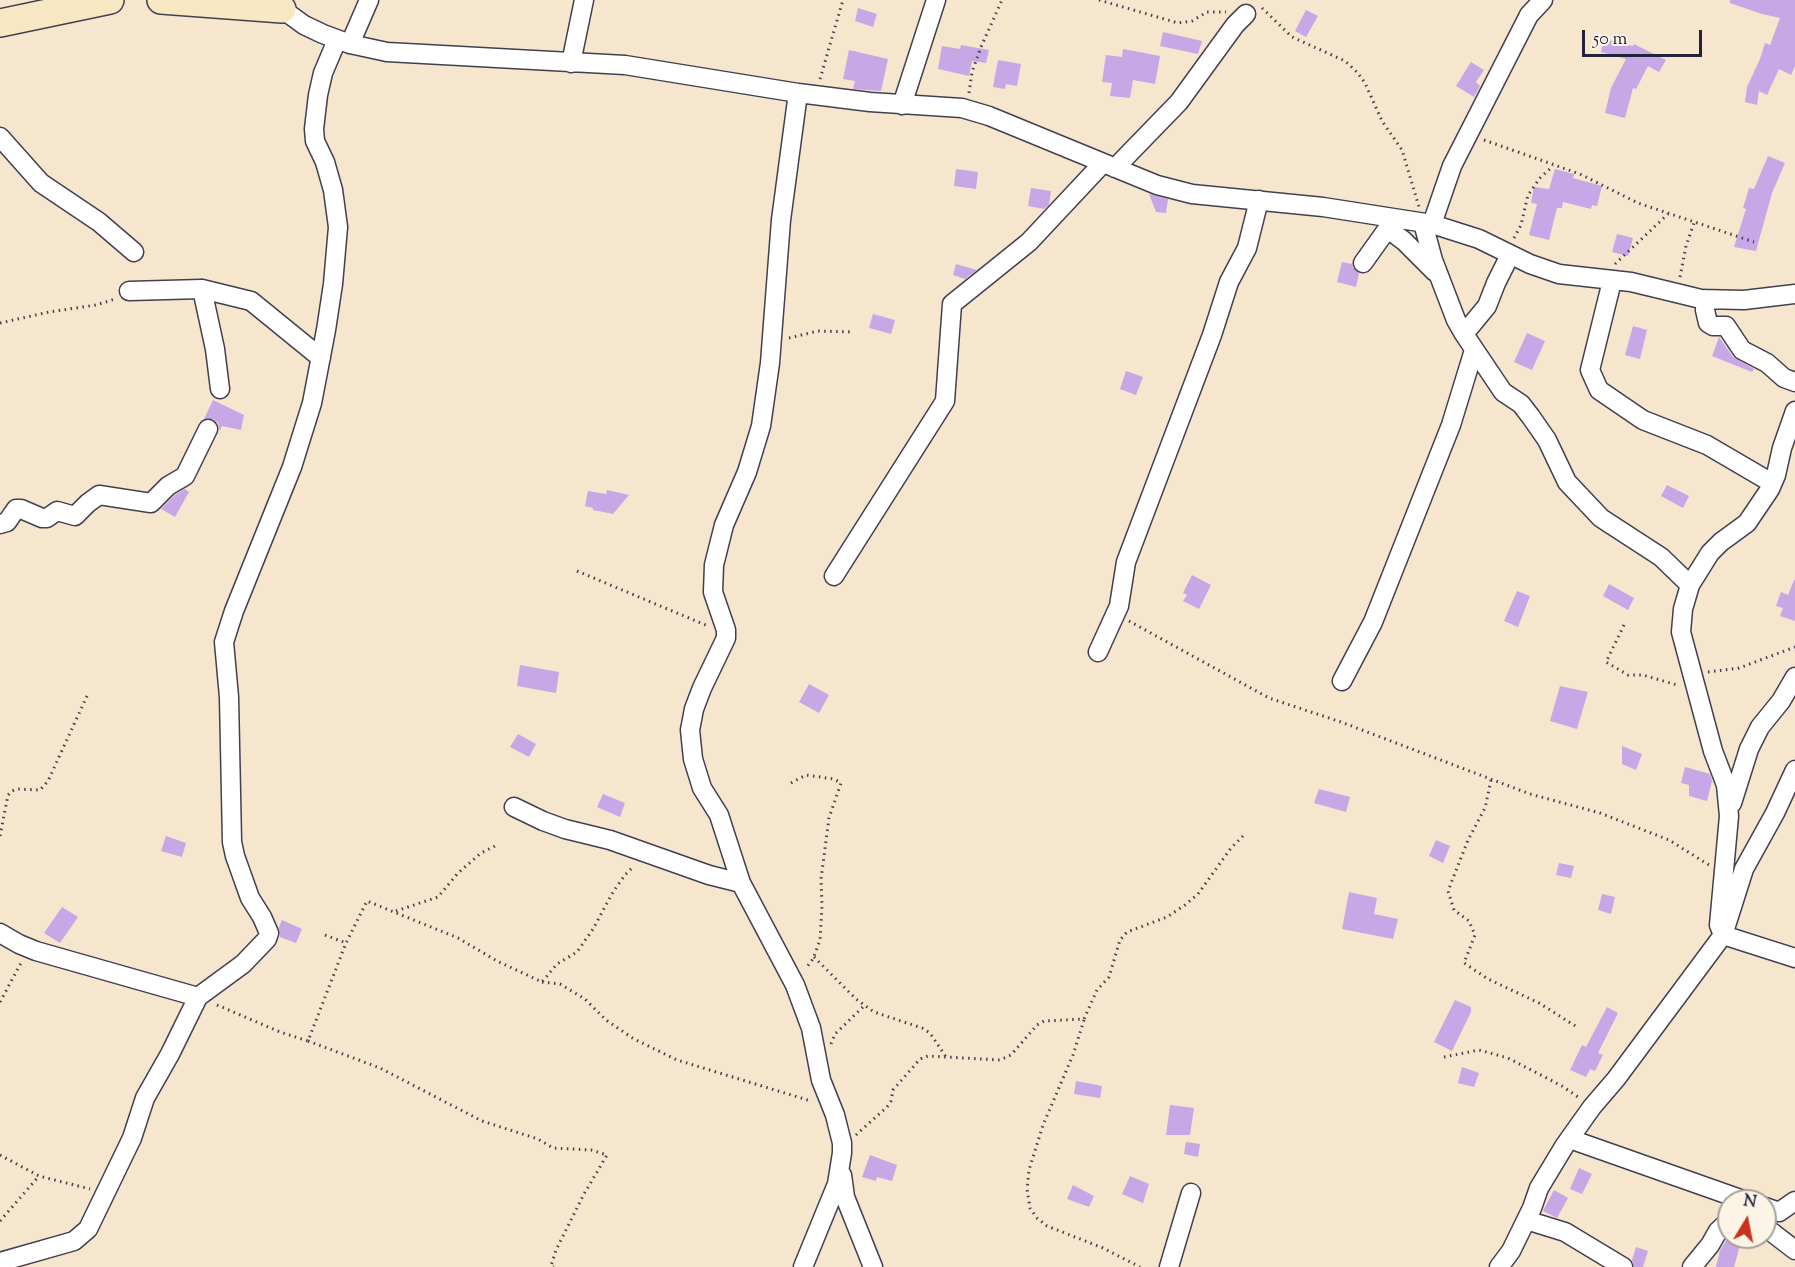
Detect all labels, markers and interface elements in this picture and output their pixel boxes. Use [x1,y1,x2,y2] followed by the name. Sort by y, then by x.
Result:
[1585,18,1705,56] scale bar
[1593,27,1627,53] text: 50 m
[1717,1189,1777,1249] north arrow
[1742,1190,1758,1215] text: N

